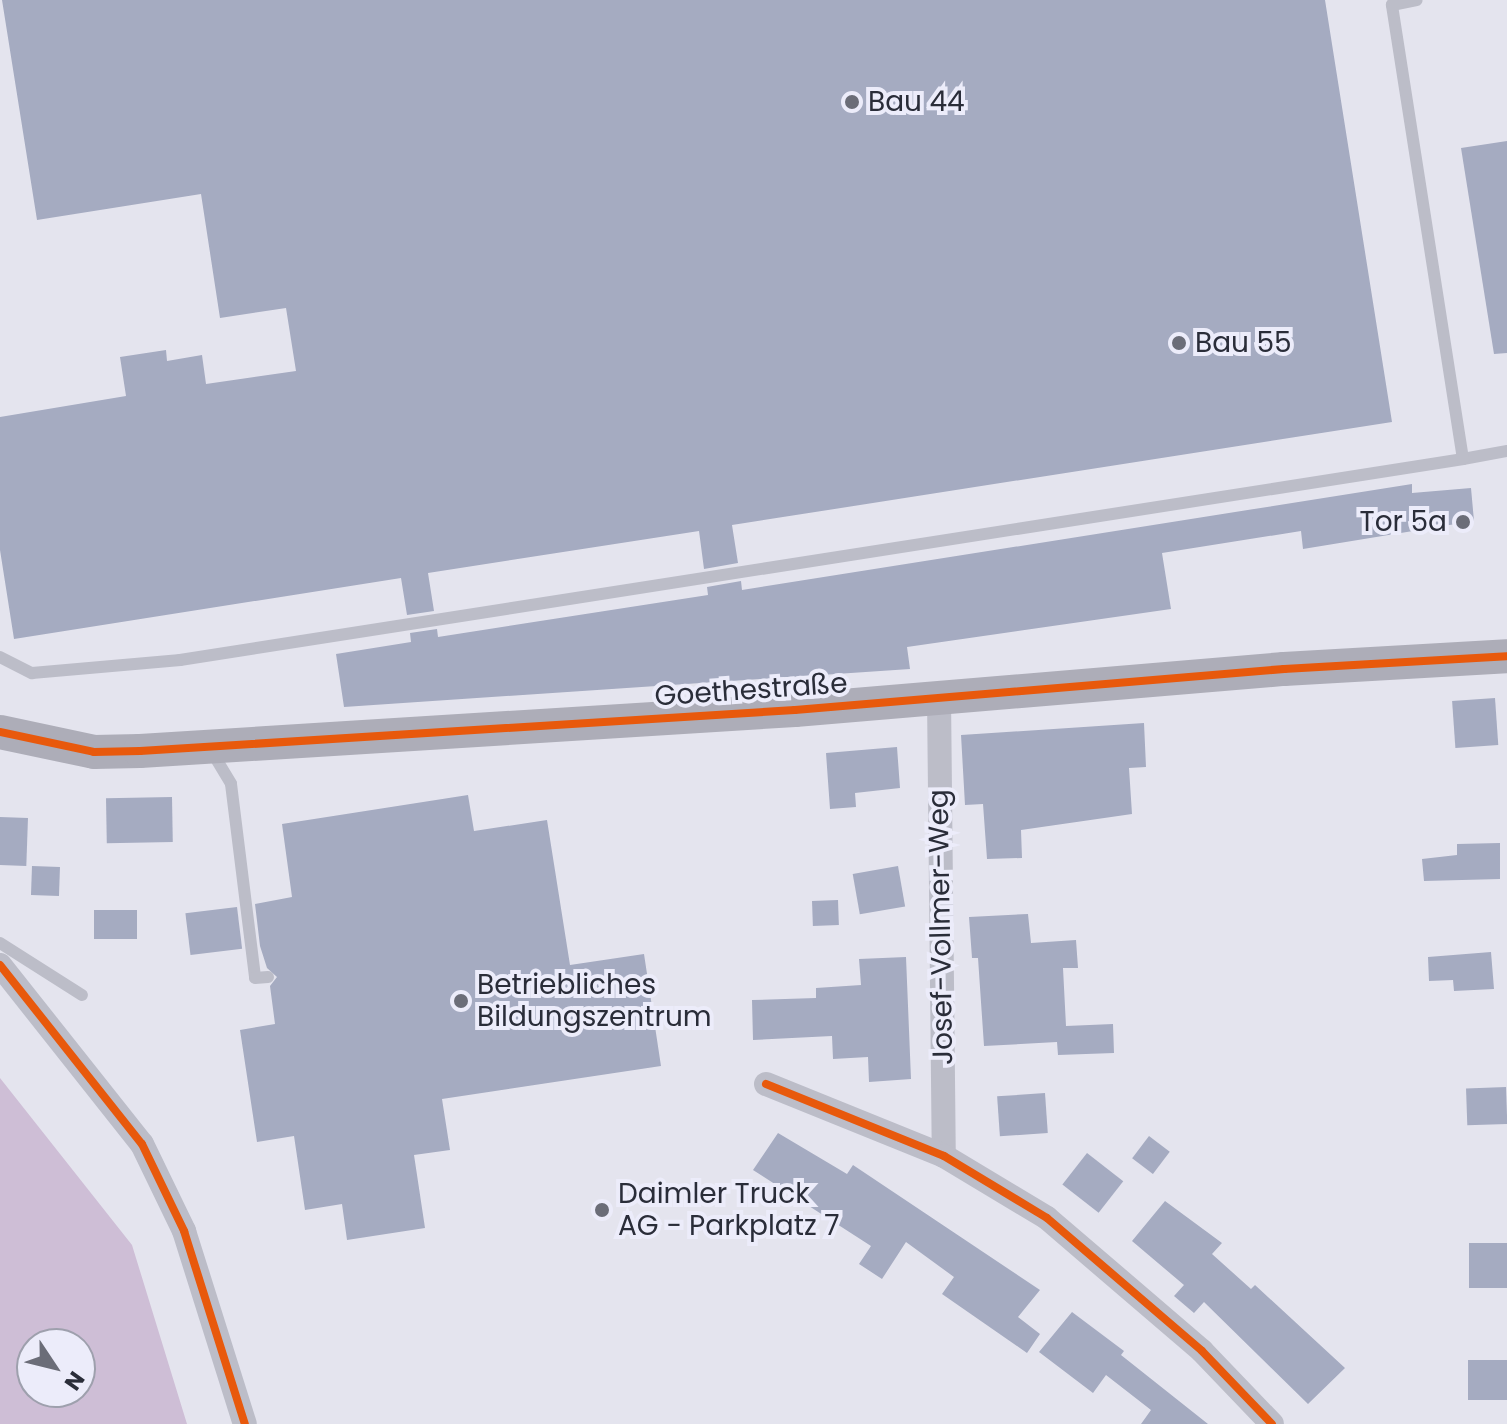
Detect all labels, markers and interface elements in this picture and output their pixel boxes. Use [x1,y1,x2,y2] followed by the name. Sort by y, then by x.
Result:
[868,85,965,119] place label: Bau 44
[843,93,861,111] marker: Bau 44
[1195,326,1292,360] place label: Bau 55
[1170,334,1188,352] marker: Bau 55
[1360,505,1447,539] place label: Tor 5a
[1454,513,1472,531] marker: Tor 5a
[653,667,849,713] street label: Goethestraße
[922,789,960,1065] street label: Josef-Vollmer-Weg
[477,968,712,1034] place label: Betriebliches Bildungszentrum
[452,992,470,1010] marker: Betriebliches Bildungszentrum
[618,1177,839,1243] place label: Daimler Truck AG − Parkplatz 7
[593,1201,611,1219] marker: Daimler Truck AG − Parkplatz 7
[16,1328,96,1408] north arrow
[57,1365,92,1397] text: N

